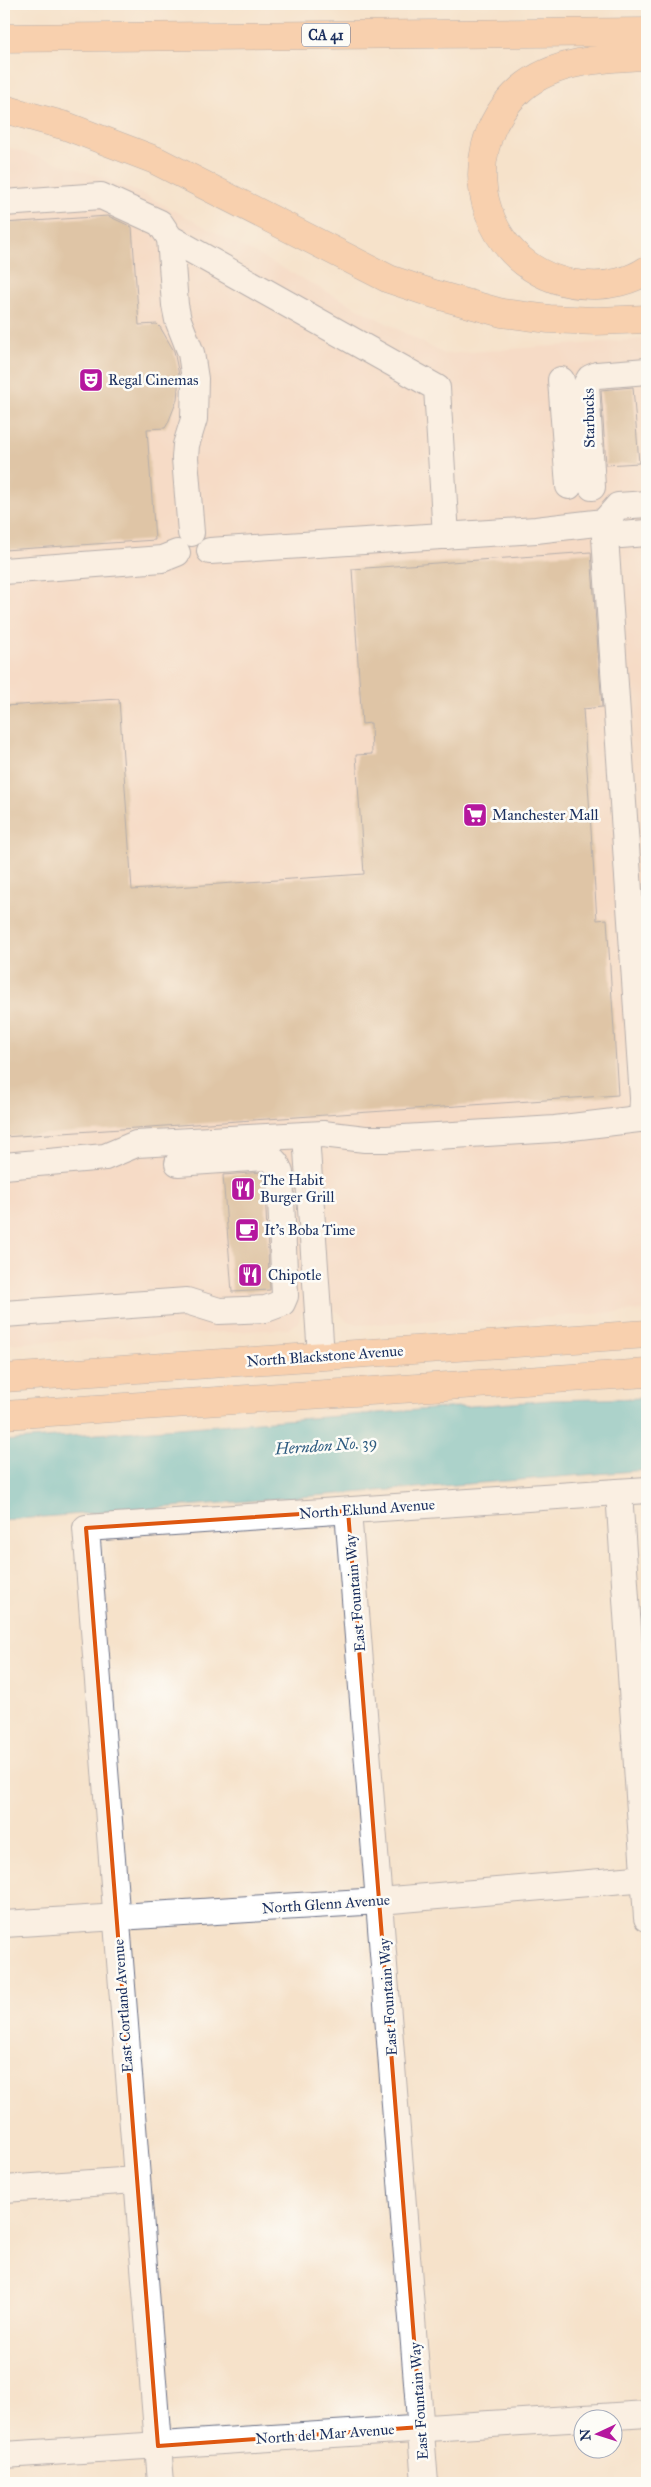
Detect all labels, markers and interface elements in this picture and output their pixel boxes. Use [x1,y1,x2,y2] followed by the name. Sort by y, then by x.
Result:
[302,24,350,46] road number: CA 41
[78,367,104,393] theatre icon: Regal Cinemas
[108,371,198,389] place label: Regal Cinemas
[579,388,599,448] street label: Starbucks
[462,802,488,828] supermarket icon: Manchester Mall
[492,806,600,824] place label: Manchester Mall
[260,1171,335,1206] place label: The Habit Burger Grill
[230,1176,256,1202] restaurant icon: The Habit Burger Grill
[234,1217,260,1243] cafe icon: It's Boba Time
[264,1221,355,1239] place label: It's Boba Time
[237,1262,263,1288] restaurant icon: Chipotle
[268,1266,321,1284] place label: Chipotle
[246,1342,404,1370] street label: North Blackstone Avenue
[273,1432,378,1459] water label: Herndon No. 39
[298,1495,436,1523] street label: North Eklund Avenue
[341,1532,369,1653] street label: East Fountain Way
[261,1891,391,1917] street label: North Glenn Avenue
[375,1937,401,2057] street label: East Fountain Way
[109,1938,137,2074] street label: East Cortland Avenue
[406,2341,432,2461] street label: East Fountain Way
[574,2410,624,2460] north arrow
[255,2420,395,2448] street label: North del Mar Avenue
[577,2428,594,2441] text: N

